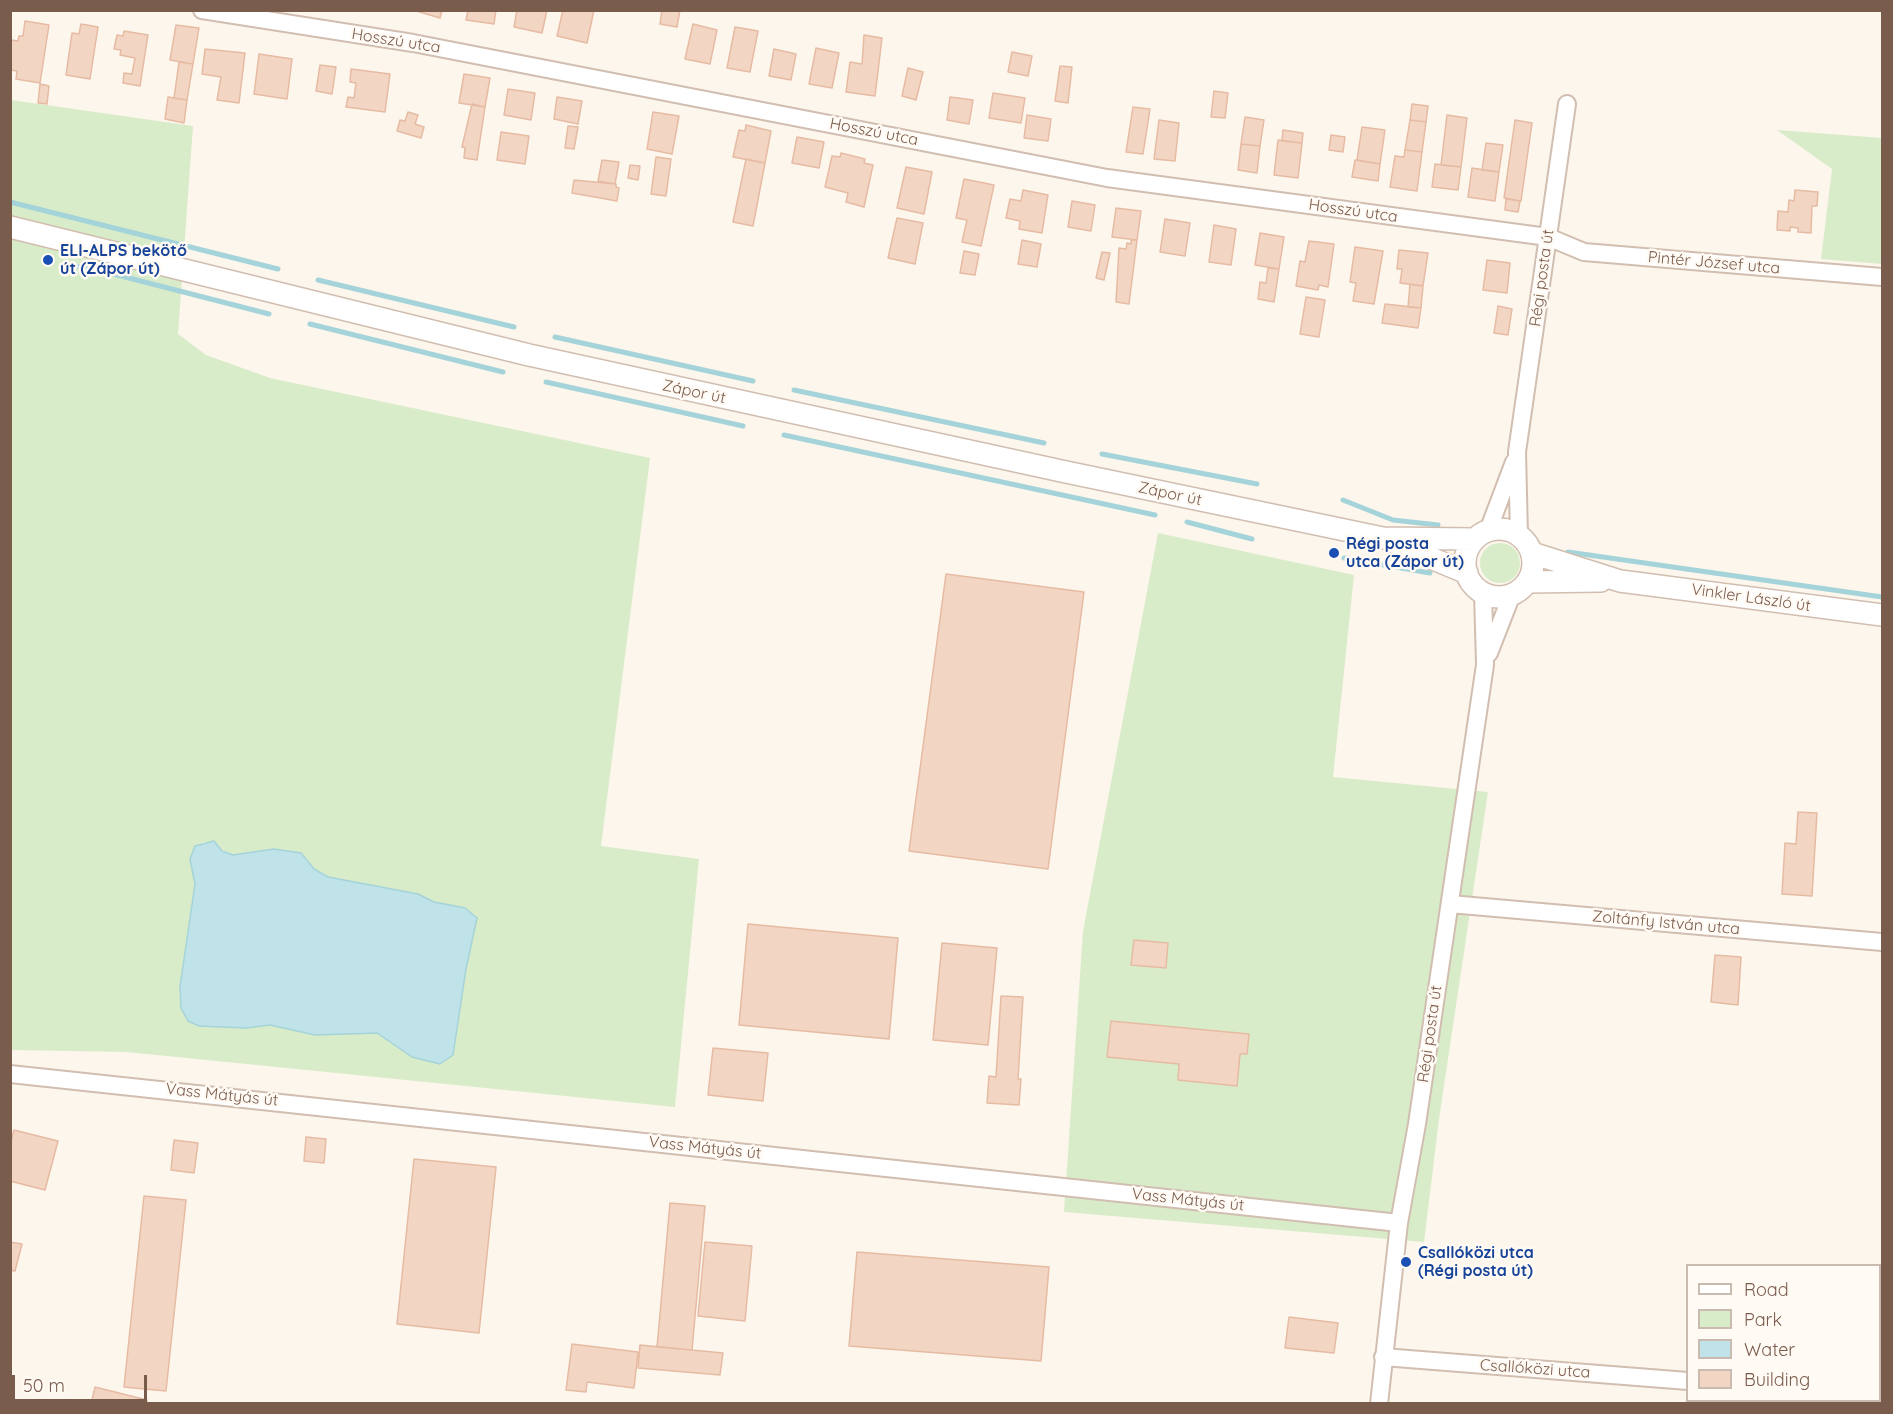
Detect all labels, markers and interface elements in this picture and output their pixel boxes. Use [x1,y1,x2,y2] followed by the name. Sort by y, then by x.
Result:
[350,24,442,58] street label: Hosszú utca
[828,114,920,150] street label: Hosszú utca
[1307,195,1399,227] street label: Hosszú utca
[1526,228,1558,328] street label: Régi posta út
[60,241,187,279] place label: ELI-ALPS bekötő út (Zápor út)
[1647,248,1781,278] street label: Pintér József utca
[41,253,55,267] marker: ELI-ALPS bekötő út (Zápor út)
[660,376,728,408] street label: Zápor út
[1136,478,1204,510] street label: Zápor út
[1346,534,1464,572] place label: Régi posta utca (Zápor út)
[1327,546,1341,560] marker: Régi posta utca (Zápor út)
[1690,580,1812,616] street label: Vinkler László út
[1591,907,1741,939] street label: Zoltánfy István utca
[1414,984,1446,1084] street label: Régi posta út
[165,1080,279,1110] street label: Vass Mátyás út
[648,1133,762,1163] street label: Vass Mátyás út
[1131,1185,1245,1215] street label: Vass Mátyás út
[1418,1243,1534,1281] place label: Csallóközi utca (Régi posta út)
[1399,1255,1413,1269] marker: Csallóközi utca (Régi posta út)
[1686,1264,1881,1402] legend
[1744,1278,1789,1301] text: Road
[1744,1308,1782,1331] text: Park
[1744,1338,1795,1361] text: Water
[1479,1356,1591,1382] street label: Csallóközi utca
[15,1363,150,1401] scale bar
[1744,1368,1810,1391] text: Building
[23,1374,65,1397] text: 50 m

